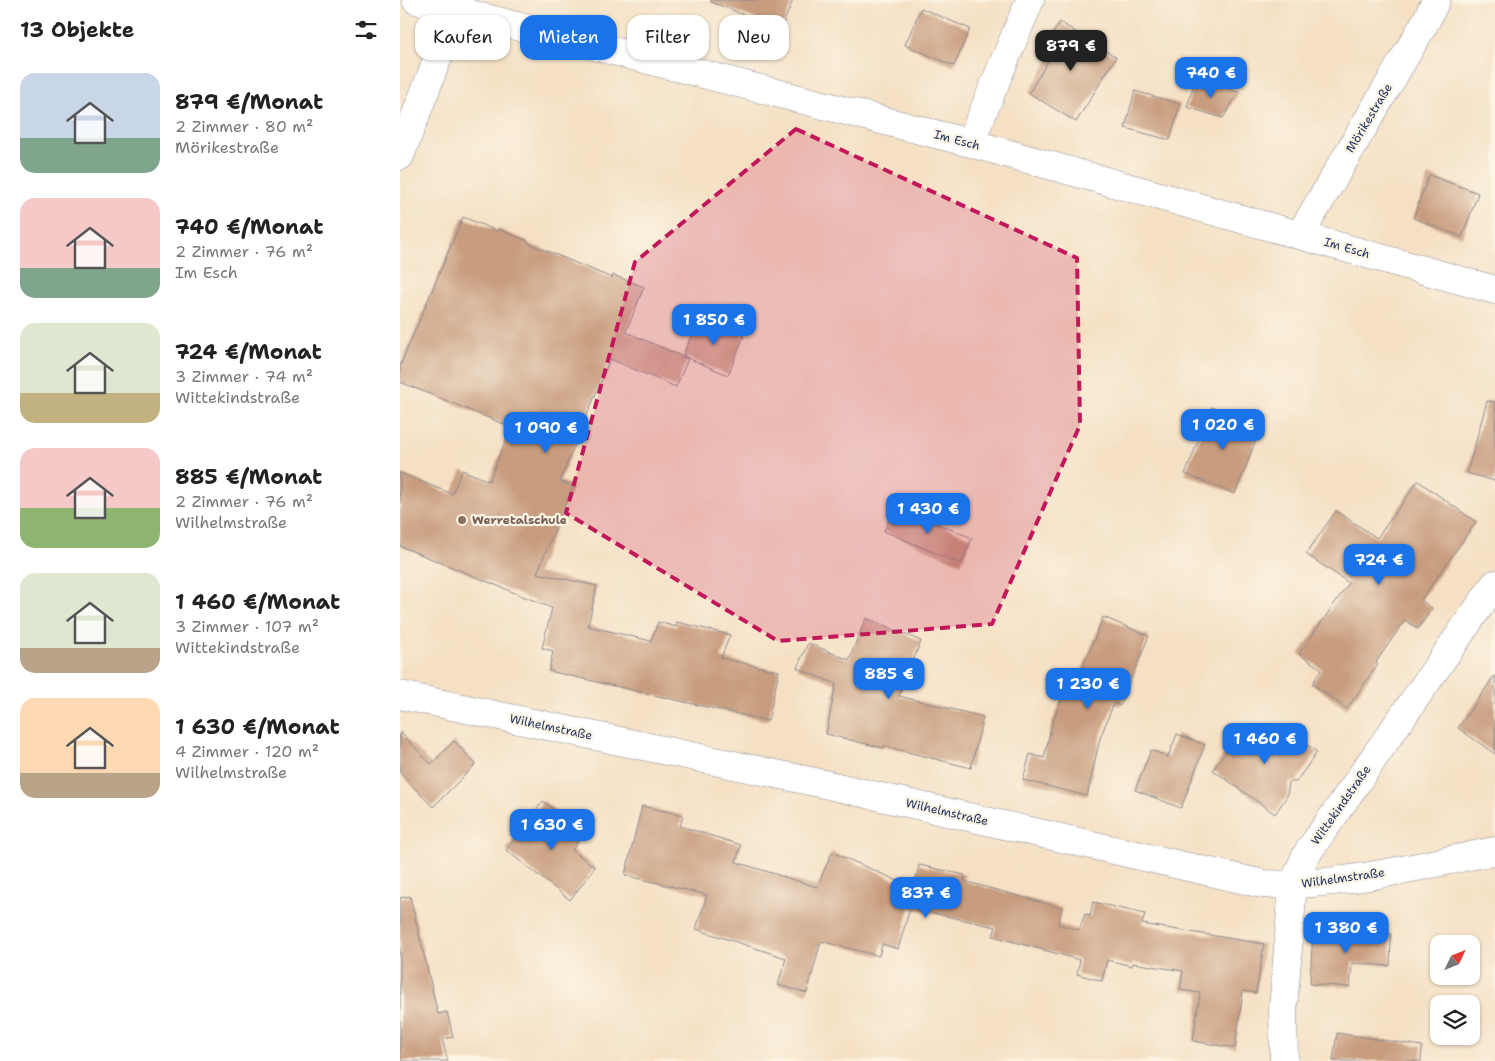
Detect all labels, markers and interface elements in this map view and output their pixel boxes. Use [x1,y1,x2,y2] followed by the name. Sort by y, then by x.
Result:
[415,15,510,60] chip: Kaufen
[520,15,617,60] chip: Mieten
[627,15,709,60] chip: Filter
[719,15,789,60] chip: Neu
[20,16,134,44] text: 13 Objekte
[352,16,380,44] icon: filters
[1036,30,1106,72] pin: 879 €
[1046,35,1096,56] text: 879 €
[1176,56,1246,99] pin: 740 €
[1186,62,1236,83] text: 740 €
[1342,80,1396,156] street label: Mörikestraße
[175,88,323,116] text: 879 €/Monat
[60,93,120,153] icon: home
[175,116,313,137] text: 2 Zimmer · 80 m²
[932,126,982,154] street label: Im Esch
[175,137,279,158] text: Mörikestraße
[175,213,323,241] text: 740 €/Monat
[60,218,120,278] icon: home
[1322,234,1372,262] street label: Im Esch
[175,241,313,262] text: 2 Zimmer · 76 m²
[175,262,238,283] text: Im Esch
[668,304,760,346] pin: 1 850 €
[683,309,745,330] text: 1 850 €
[175,338,322,366] text: 724 €/Monat
[60,343,120,403] icon: home
[175,366,313,387] text: 3 Zimmer · 74 m²
[175,387,300,408] text: Wittekindstraße
[1177,408,1269,451] pin: 1 020 €
[500,412,592,454] pin: 1 090 €
[1192,414,1254,435] text: 1 020 €
[515,417,577,438] text: 1 090 €
[175,463,322,491] text: 885 €/Monat
[60,468,120,528] icon: home
[175,491,313,512] text: 2 Zimmer · 76 m²
[882,492,974,535] pin: 1 430 €
[897,498,959,519] text: 1 430 €
[175,512,287,533] text: Wilhelmstraße
[472,512,567,528] place label: Werretalschule
[456,514,468,526] marker: Werretalschule
[1344,544,1414,586] pin: 724 €
[1355,549,1403,570] text: 724 €
[175,588,340,616] text: 1 460 €/Monat
[60,593,120,653] icon: home
[175,616,319,637] text: 3 Zimmer · 107 m²
[175,637,300,658] text: Wittekindstraße
[854,658,924,700] pin: 885 €
[864,663,914,684] text: 885 €
[1042,668,1134,710] pin: 1 230 €
[1057,673,1119,694] text: 1 230 €
[508,710,594,744] street label: Wilhelmstraße
[175,713,340,741] text: 1 630 €/Monat
[60,718,120,778] icon: home
[1219,722,1311,765] pin: 1 460 €
[1234,728,1296,749] text: 1 460 €
[175,741,319,762] text: 4 Zimmer · 120 m²
[175,762,287,783] text: Wilhelmstraße
[1308,762,1375,848] street label: Wittekindstraße
[904,795,990,829] street label: Wilhelmstraße
[506,808,598,851] pin: 1 630 €
[521,814,583,835] text: 1 630 €
[1300,864,1386,892] street label: Wilhelmstraße
[891,876,961,919] pin: 837 €
[901,882,951,903] text: 837 €
[1300,912,1392,954] pin: 1 380 €
[1315,917,1377,938] text: 1 380 €
[1430,935,1480,985] north arrow
[1430,935,1480,1045] map controls
[1430,995,1480,1045] button: layers

